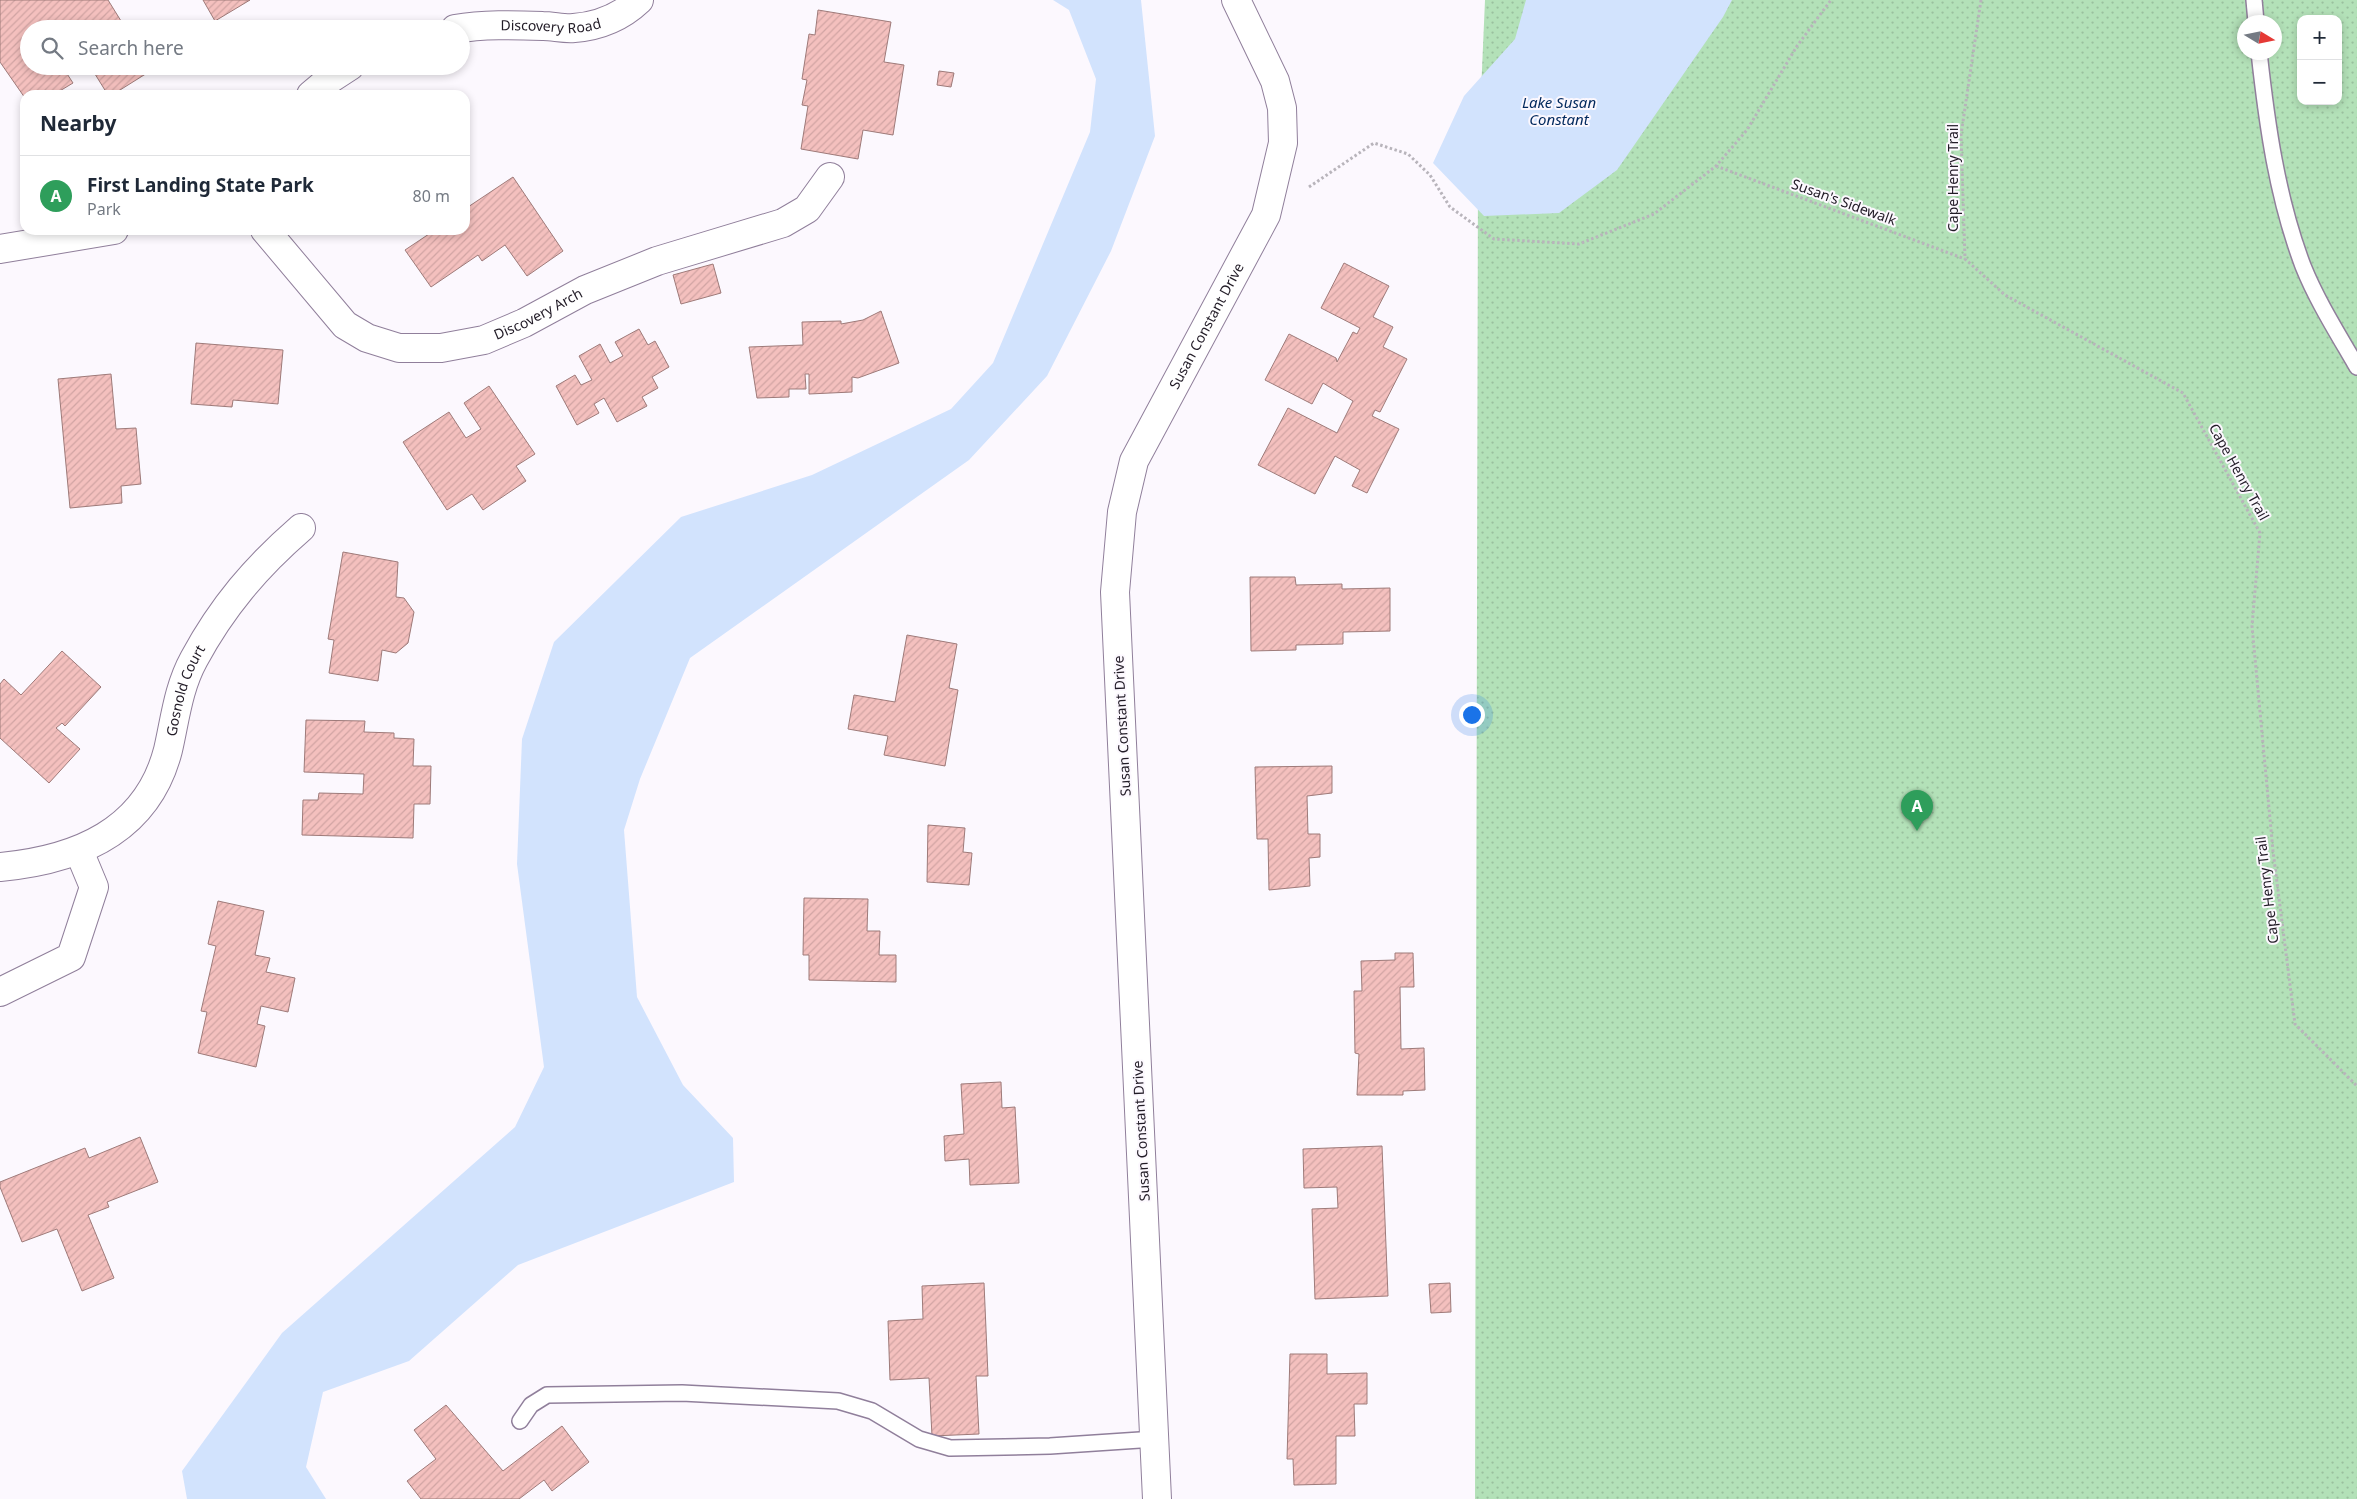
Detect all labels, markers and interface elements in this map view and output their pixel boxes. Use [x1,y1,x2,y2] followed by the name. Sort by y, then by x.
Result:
[500,13,603,37] street label: Discovery Road
[2237,15,2282,60] north arrow
[2297,15,2342,105] map controls
[2297,15,2342,60] button: +
[20,20,470,75] search box
[38,34,66,62] icon: search
[78,35,184,61] text: Search here
[2297,60,2342,105] button: −
[1522,92,1596,129] water label: Lake Susan Constant
[40,109,116,137] text: Nearby
[1943,124,1962,232] street label: Cape Henry Trail
[87,172,314,198] text: First Landing State Park
[1789,174,1900,229] street label: Susan's Sidewalk
[50,185,62,207] text: A
[413,185,450,207] text: 80 m
[87,198,121,220] text: Park
[1164,259,1248,392] street label: Susan Constant Drive
[491,283,585,344] street label: Discovery Arch
[2205,420,2274,524] street label: Cape Henry Trail
[161,641,209,738] street label: Gosnold Court
[1108,655,1135,797] street label: Susan Constant Drive
[1459,702,1485,728] your location
[1901,790,1933,831] pin: A
[2250,835,2283,945] street label: Cape Henry Trail
[1127,1060,1154,1202] street label: Susan Constant Drive

